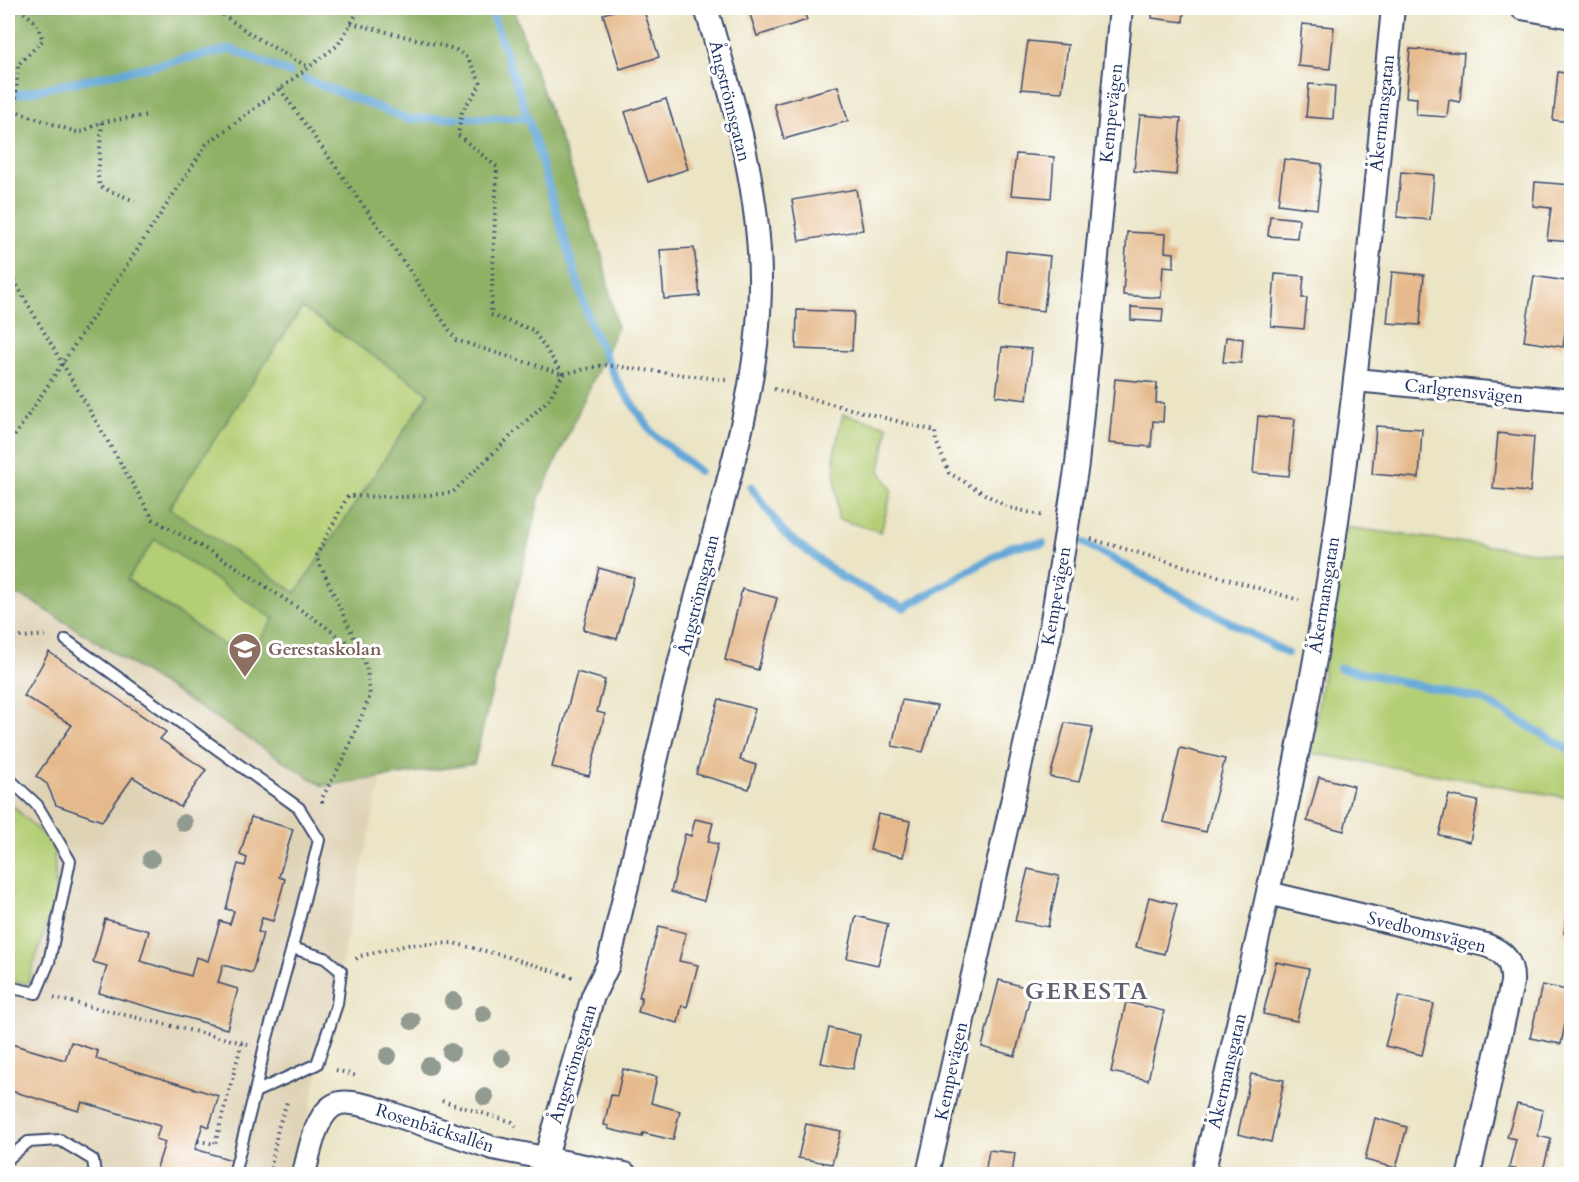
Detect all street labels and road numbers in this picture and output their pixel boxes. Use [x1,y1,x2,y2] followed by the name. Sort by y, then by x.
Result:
[702,38,757,165] street label: Ångströmsgatan
[1364,52,1401,173] street label: Åkermansgatan
[1094,61,1129,164] street label: Kempevägen
[1403,373,1525,410] street label: Carlgrensvägen
[671,531,726,658] street label: Ångströmsgatan
[1303,534,1346,655] street label: Åkermansgatan
[1035,544,1078,648] street label: Kempevägen
[1365,906,1490,960] street label: Svedbomsvägen
[543,1000,604,1127] street label: Ångströmsgatan
[1202,1010,1253,1131] street label: Åkermansgatan
[929,1019,974,1123] street label: Kempevägen
[372,1098,498,1160] street label: Rosenbäcksallén

